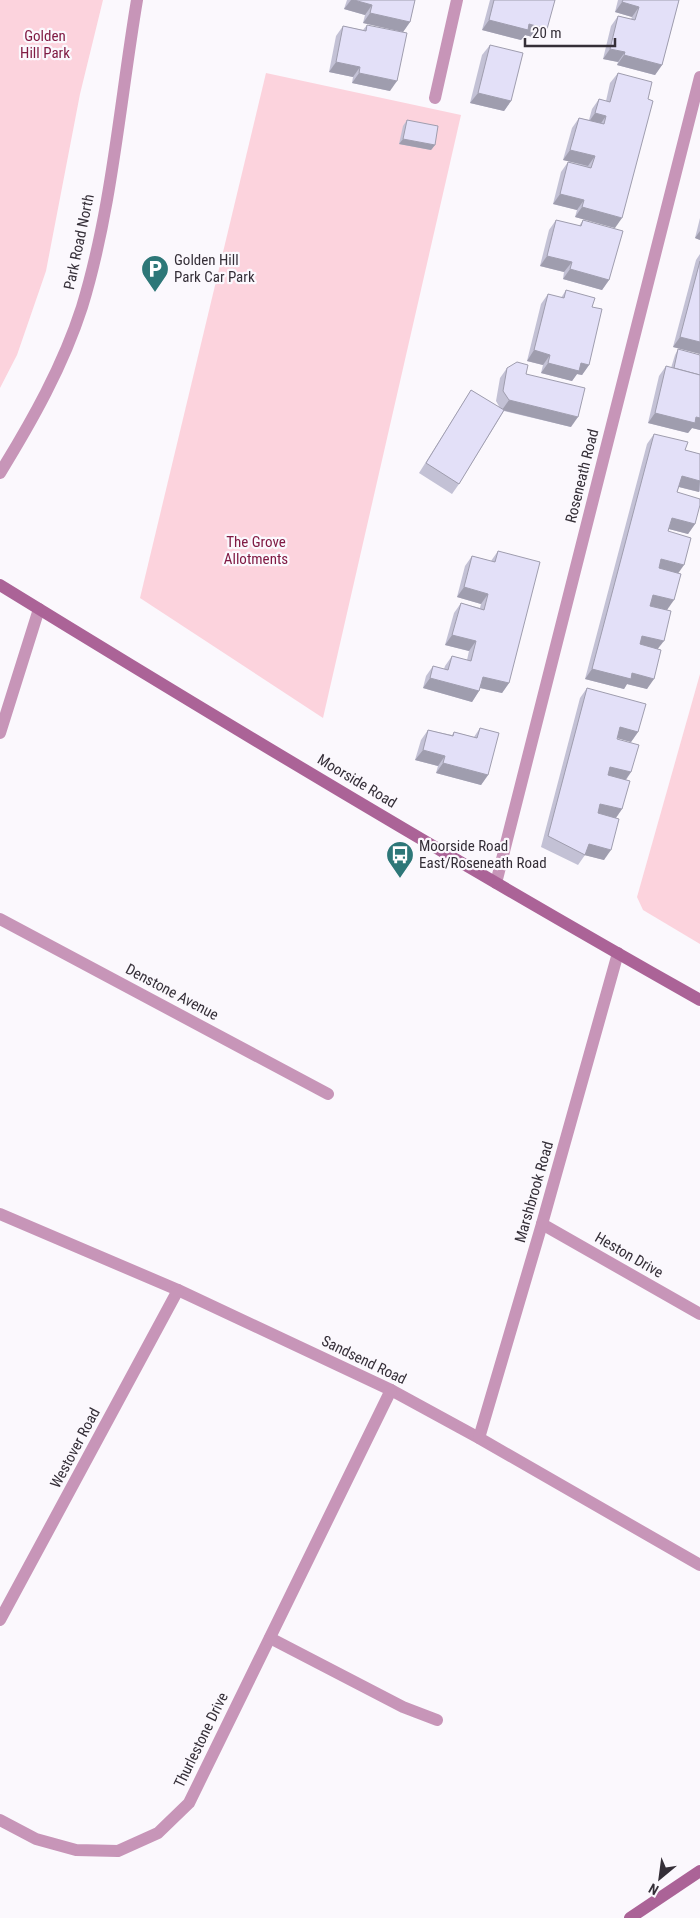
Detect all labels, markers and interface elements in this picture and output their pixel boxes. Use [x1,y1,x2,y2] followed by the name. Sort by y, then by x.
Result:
[525,15,615,47] scale bar
[532,24,562,42] text: 20 m
[20,27,70,62] park label: Golden Hill Park
[60,193,98,291] street label: Park Road North
[174,251,255,286] place label: Golden Hill Park Car Park
[140,254,170,293] parking icon: Golden Hill Park Car Park
[562,427,602,525] street label: Roseneath Road
[224,533,288,568] park label: The Grove Allotments
[314,750,400,812] street label: Moorside Road
[419,837,547,872] place label: Moorside Road East/Roseneath Road
[385,840,415,879] bus stop icon: Moorside Road East/Roseneath Road
[123,960,221,1024] street label: Denstone Avenue
[511,1139,557,1245] street label: Marshbrook Road
[592,1228,666,1282] street label: Heston Drive
[319,1332,409,1388] street label: Sandsend Road
[46,1405,104,1491] street label: Westover Road
[170,1689,232,1791] street label: Thurlestone Drive
[635,1853,685,1903] north arrow
[646,1880,661,1898] text: N

